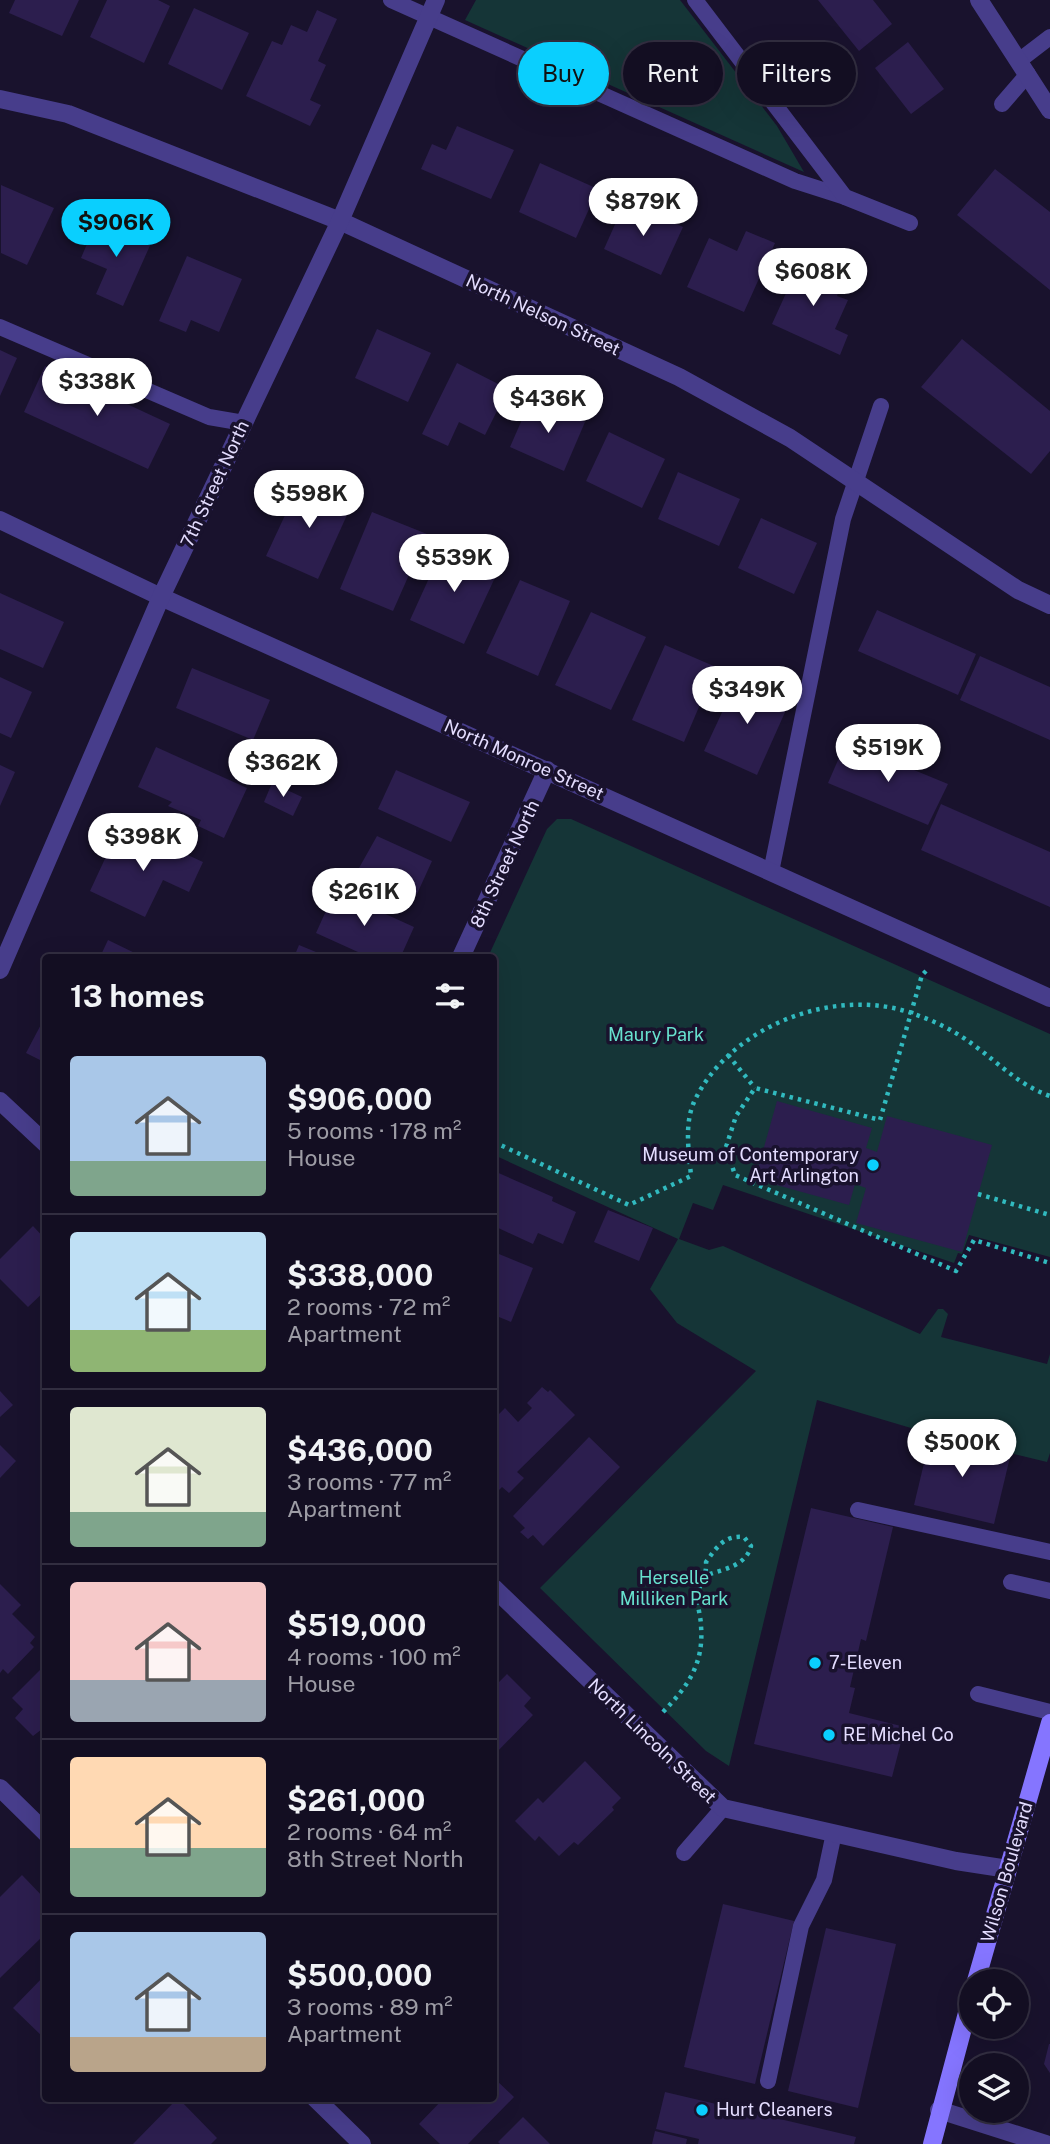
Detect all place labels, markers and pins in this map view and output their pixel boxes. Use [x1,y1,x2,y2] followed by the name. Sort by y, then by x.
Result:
[594,178,692,238] pin: $879K
[67,200,165,259] pin: $906K
[764,248,862,308] pin: $608K
[48,358,146,418] pin: $338K
[499,376,597,435] pin: $436K
[260,470,358,530] pin: $598K
[405,534,503,594] pin: $539K
[698,666,796,726] pin: $349K
[839,724,937,784] pin: $519K
[234,740,332,799] pin: $362K
[94,814,192,873] pin: $398K
[315,869,413,928] pin: $261K
[642,1144,859,1186] place label: Museum of Contemporary Art Arlington
[865,1157,881,1173] marker: Museum of Contemporary Art Arlington
[913,1420,1011,1479] pin: $500K
[829,1652,902,1673] place label: 7-Eleven
[807,1655,823,1671] marker: 7-Eleven
[843,1724,954,1745] place label: RE Michel Co
[821,1727,837,1743] marker: RE Michel Co
[716,2099,833,2120] place label: Hurt Cleaners
[694,2102,710,2118] marker: Hurt Cleaners

